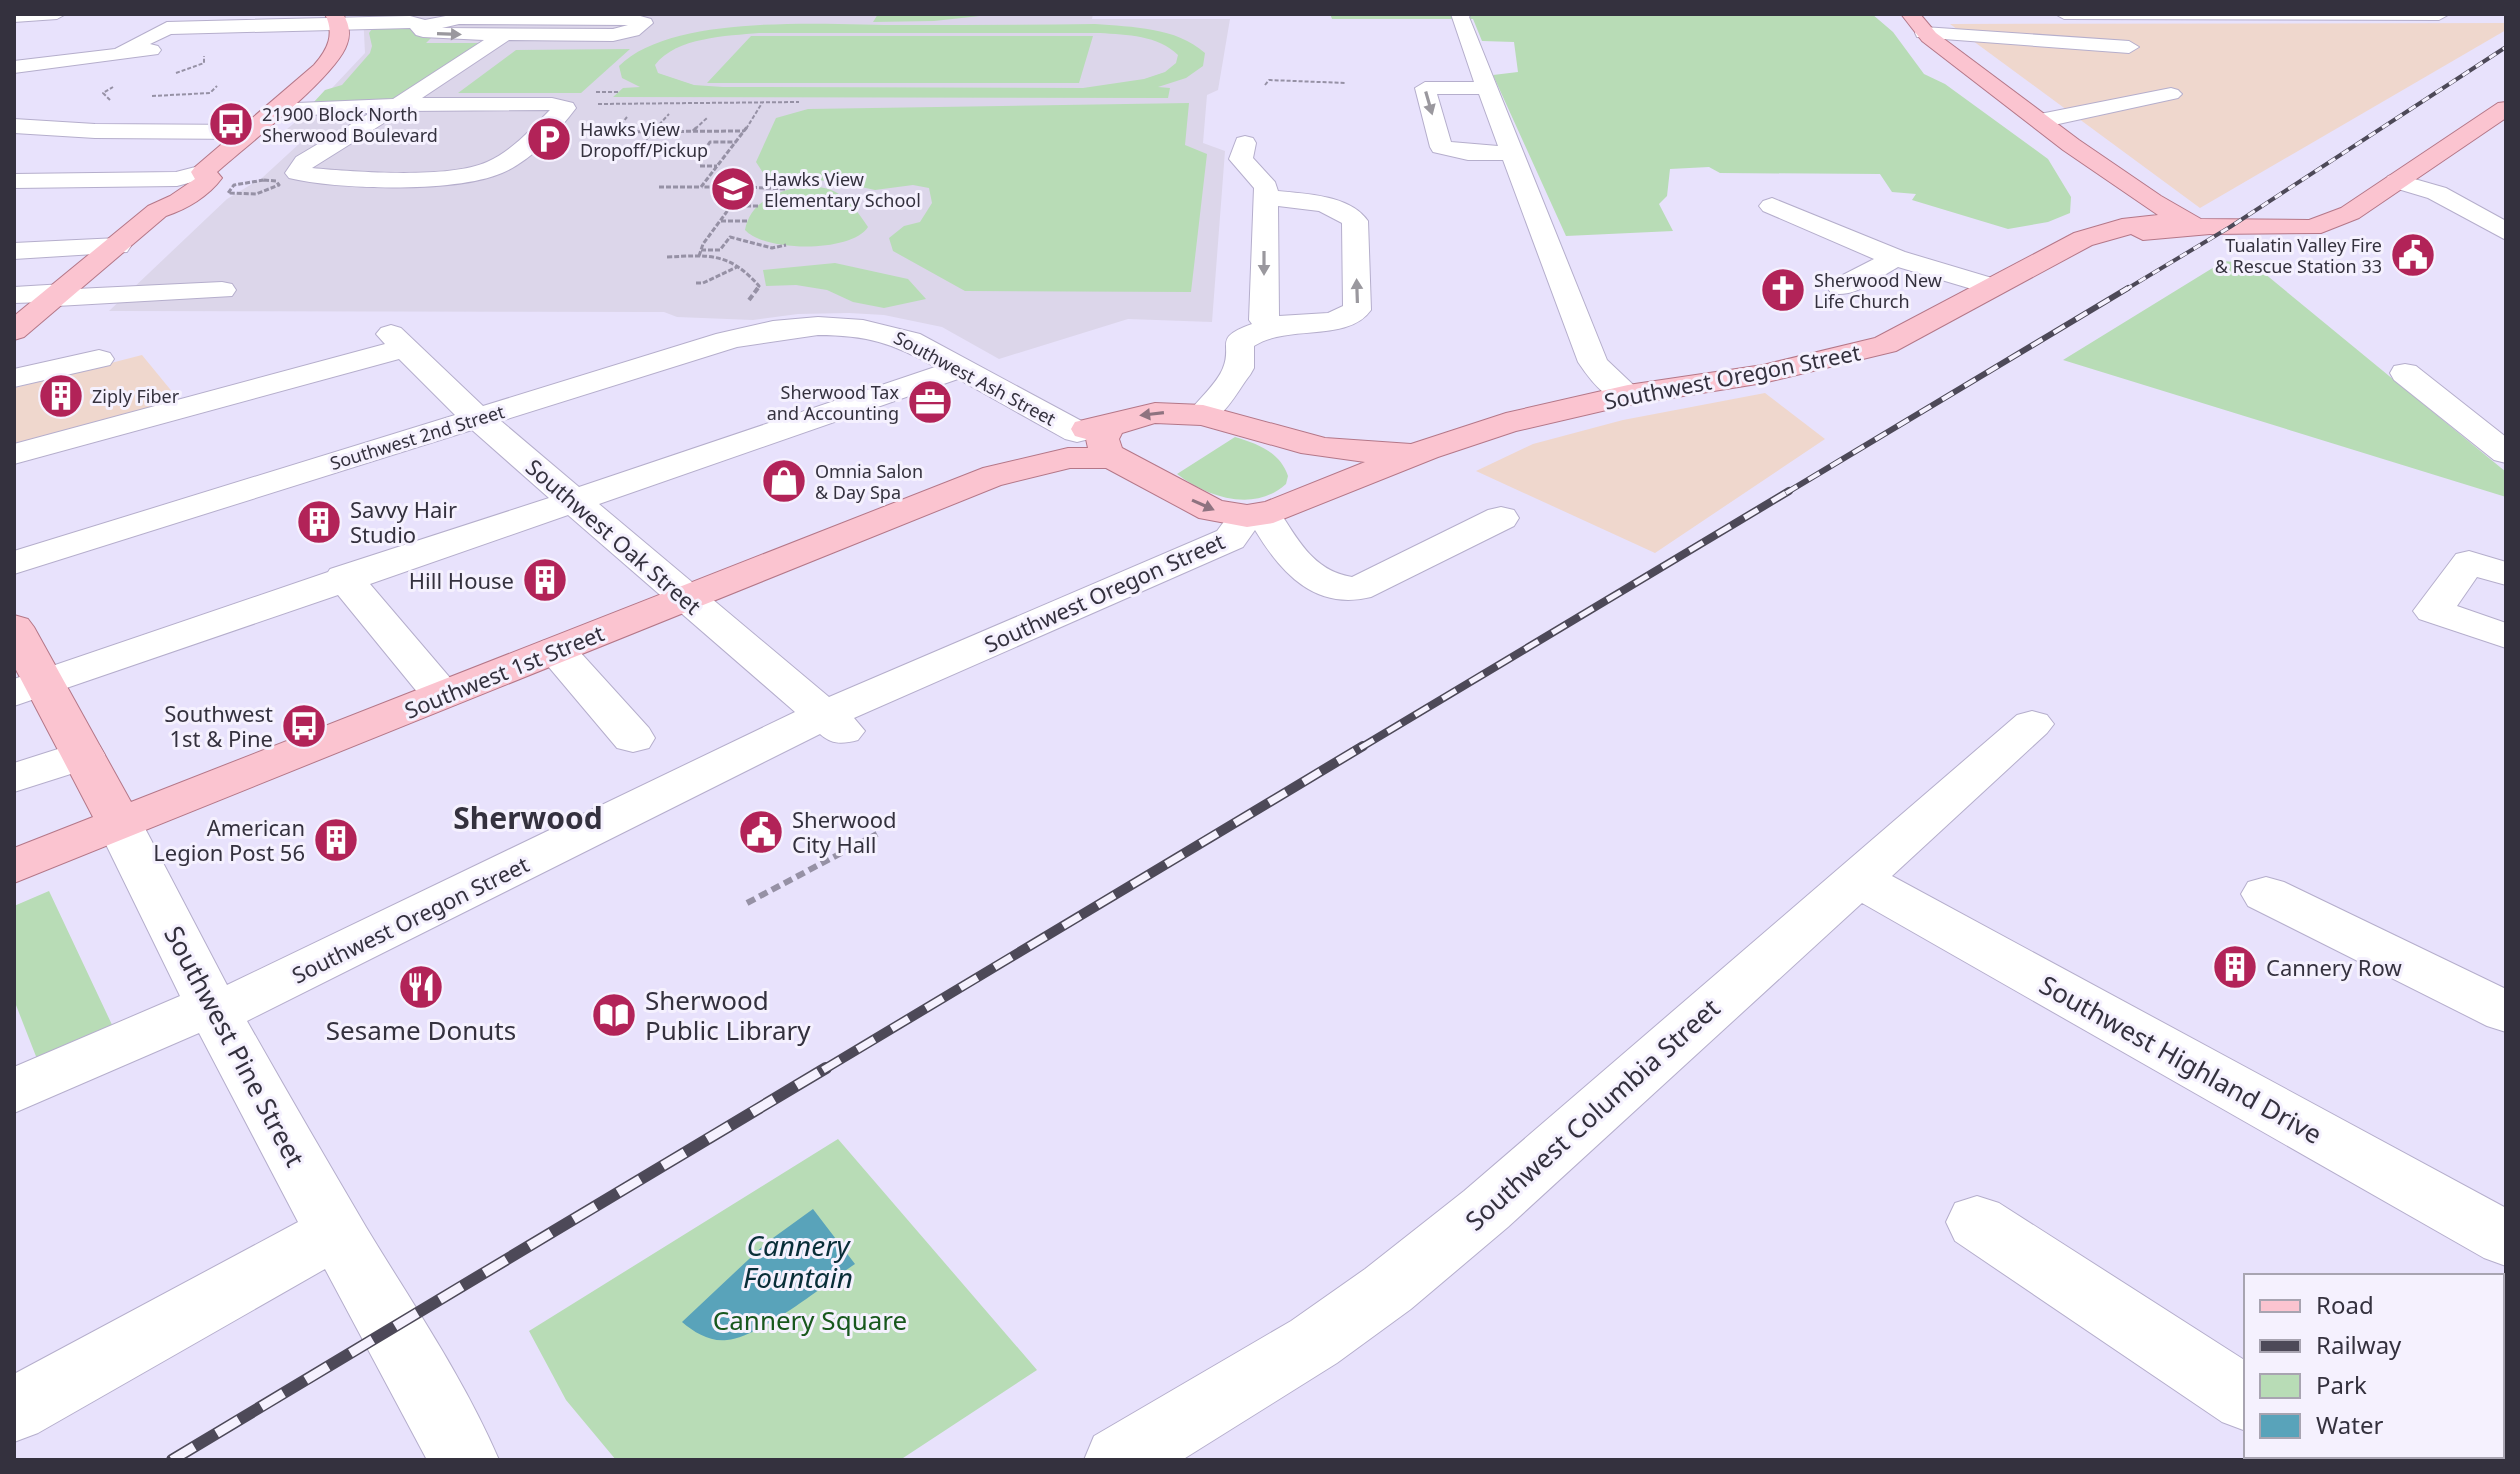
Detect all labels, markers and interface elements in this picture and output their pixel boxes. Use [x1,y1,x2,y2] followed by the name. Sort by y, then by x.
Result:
[437,27,462,40] one-way arrow
[1423,91,1436,115] one-way arrow
[207,100,255,148] bus stop icon: 21900 Block North Sherwood Boulevard
[262,102,438,147] place label: 21900 Block North Sherwood Boulevard
[525,115,573,163] parking icon: Hawks View Dropoff/Pickup
[580,117,708,162] place label: Hawks View Dropoff/Pickup
[709,165,757,213] school or university icon: Hawks View Elementary School
[764,167,921,212] place label: Hawks View Elementary School
[2389,231,2437,279] public building icon: Tualatin Valley Fire & Rescue Station 33
[2215,233,2382,278] place label: Tualatin Valley Fire & Rescue Station 33
[1258,251,1271,276] one-way arrow
[1759,266,1807,314] church icon: Sherwood New Life Church
[1814,268,1942,313] place label: Sherwood New Life Church
[1350,278,1363,304] one-way arrow
[890,325,1060,431] street label: Southwest Ash Street
[1601,336,1863,416] street label: Southwest Oregon Street
[37,372,85,420] building icon: Ziply Fiber
[906,378,954,426] office icon: Sherwood Tax and Accounting
[767,380,899,425] place label: Sherwood Tax and Accounting
[92,384,180,408] place label: Ziply Fiber
[327,399,508,475] street label: Southwest 2nd Street
[1139,408,1164,421] one-way arrow
[520,452,708,620] street label: Southwest Oak Street
[760,457,808,505] shop icon: Omnia Salon & Day Spa
[815,459,923,504] place label: Omnia Salon & Day Spa
[350,494,457,549] place label: Savvy Hair Studio
[295,498,343,546] building icon: Savvy Hair Studio
[1191,498,1214,512] one-way arrow
[979,525,1229,659] street label: Southwest Oregon Street
[521,556,569,604] building icon: Hill House
[409,565,514,595] place label: Hill House
[400,617,608,725] street label: Southwest 1st Street
[164,698,273,753] place label: Southwest 1st & Pine
[280,702,328,750] bus stop icon: Southwest 1st & Pine
[453,797,603,838] district label: Sherwood
[792,804,897,859] place label: Sherwood City Hall
[737,808,785,856] public building icon: Sherwood City Hall
[153,812,305,867] place label: American Legion Post 56
[312,816,360,864] building icon: American Legion Post 56
[286,848,534,990] street label: Southwest Oregon Street
[156,919,314,1173] street label: Southwest Pine Street
[2211,943,2259,991] building icon: Cannery Row
[2266,952,2402,982] place label: Cannery Row
[397,963,445,1011] restaurant icon: Sesame Donuts
[2033,966,2329,1152] street label: Southwest Highland Drive
[645,982,811,1048] place label: Sherwood Public Library
[1457,990,1727,1238] street label: Southwest Columbia Street
[590,991,638,1039] library icon: Sherwood Public Library
[326,1012,516,1048] place label: Sesame Donuts
[743,1226,853,1296] water label: Cannery Fountain
[2244,1274,2504,1458] legend
[2316,1288,2374,1321] text: Road
[713,1302,907,1338] park label: Cannery Square
[2316,1328,2402,1361] text: Railway
[2316,1368,2367,1401] text: Park
[2316,1408,2384,1441] text: Water

